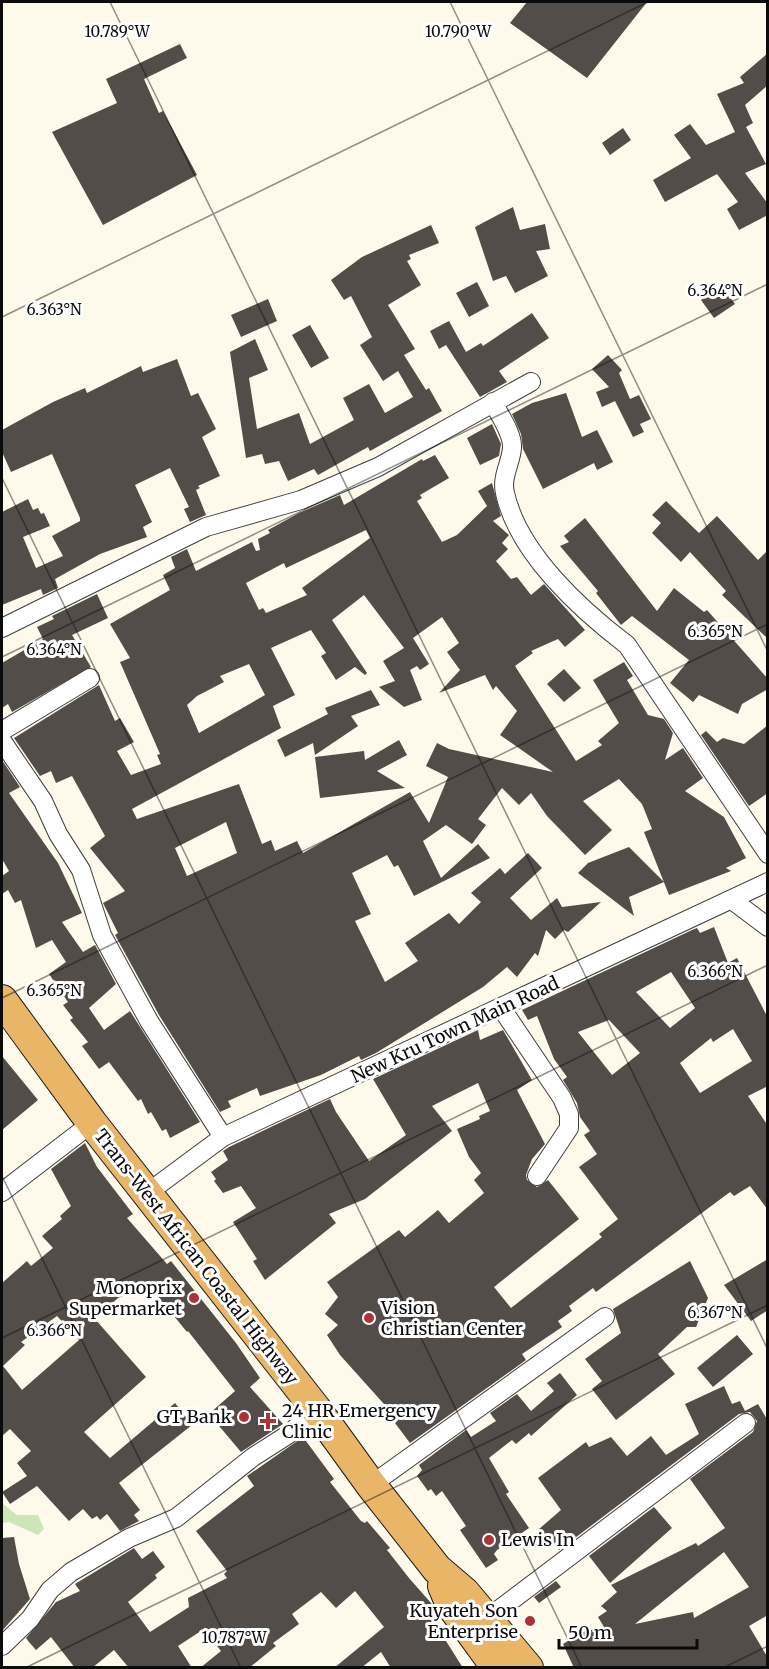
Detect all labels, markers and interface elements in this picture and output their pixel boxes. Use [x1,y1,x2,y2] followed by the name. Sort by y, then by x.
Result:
[84,22,151,41] text: 10.789°W
[425,22,492,41] text: 10.790°W
[687,281,743,300] text: 6.364°N
[26,300,82,319] text: 6.363°N
[687,622,743,641] text: 6.365°N
[26,640,82,659] text: 6.364°N
[687,962,743,981] text: 6.366°N
[347,971,563,1088] street label: New Kru Town Main Road
[26,981,82,1000] text: 6.365°N
[89,1124,304,1389] street label: Trans-West African Coastal Highway
[69,1276,182,1320] place label: Monoprix Supermarket
[187,1291,201,1305] marker: Monoprix Supermarket
[380,1296,523,1340] place label: Vision Christian Center
[687,1303,743,1322] text: 6.367°N
[362,1311,376,1325] marker: Vision Christian Center
[26,1321,82,1340] text: 6.366°N
[282,1399,437,1443] place label: 24 HR Emergency Clinic
[157,1405,233,1428] place label: GT Bank
[237,1410,251,1424] marker: GT Bank
[259,1412,277,1430] marker: 24 HR Emergency Clinic
[501,1528,575,1551] place label: Lewis In
[482,1533,496,1547] marker: Lewis In
[409,1599,518,1643] place label: Kuyateh Son Enterprise
[559,1612,697,1650] scale bar
[523,1614,537,1628] marker: Kuyateh Son Enterprise
[568,1621,612,1644] text: 50 m
[202,1628,267,1647] text: 10.787°W

